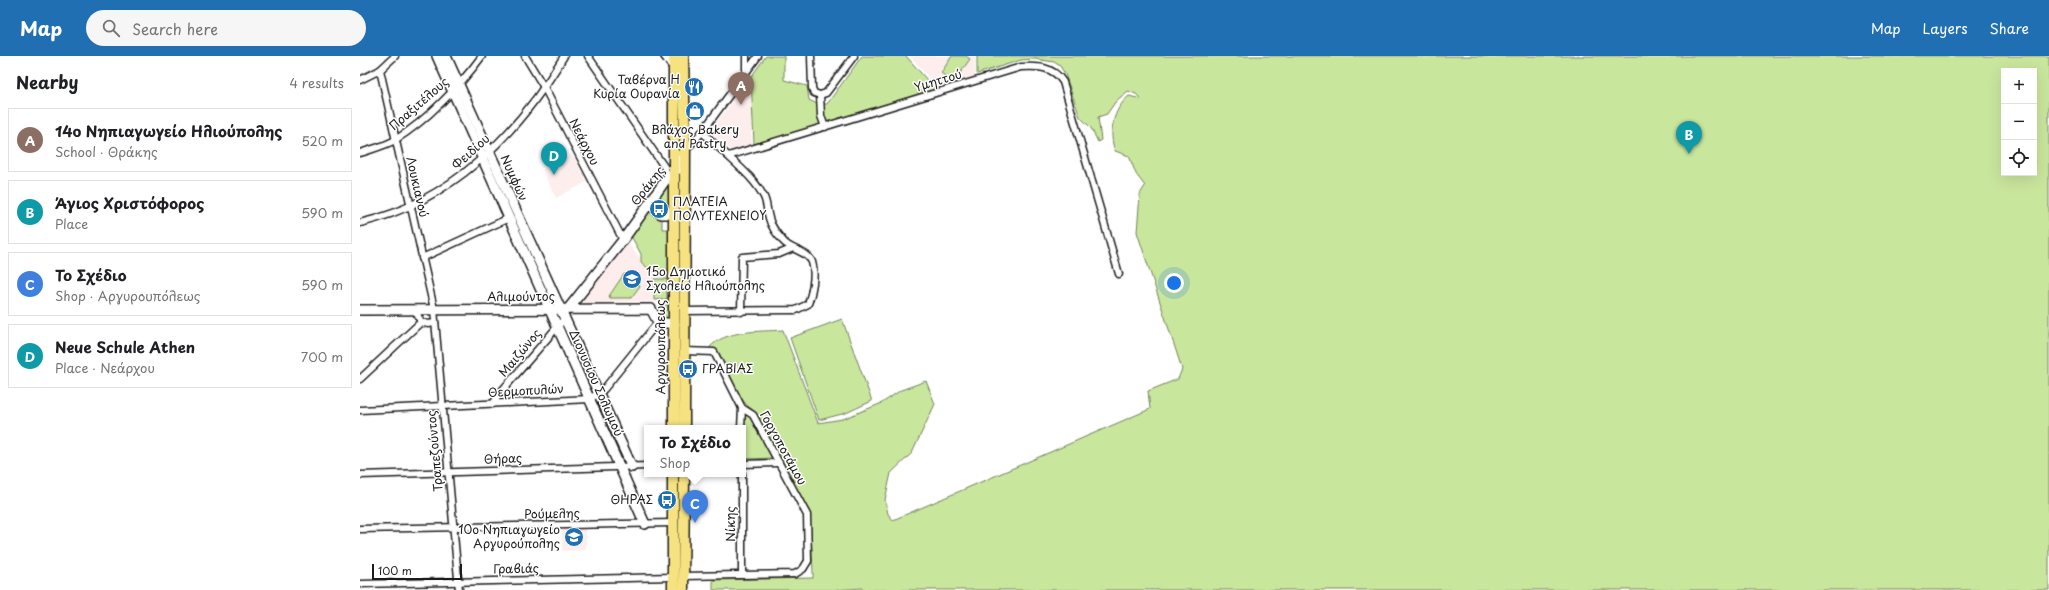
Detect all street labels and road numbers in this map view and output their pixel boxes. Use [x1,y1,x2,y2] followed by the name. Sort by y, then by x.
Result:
[912,64,964,96] street label: Υμηττού
[385,72,452,134] street label: Πραξιτέλους
[565,115,604,168] street label: Νεάρχου
[447,129,493,173] street label: Φειδίου
[497,152,533,204] street label: Νυμφών
[402,155,434,219] street label: Λουκιανού
[626,162,668,209] street label: Θράκης
[487,287,555,305] street label: Αλιμούντος
[651,300,669,394] street label: Αργυρουπόλεως
[494,324,545,380] street label: Μαιζώνος
[565,326,629,439] street label: Διονυσίου Σολωμού
[488,379,564,401] street label: Θερμοπυλών
[756,407,812,488] street label: Γοργοποτάμου
[421,410,447,492] street label: Τραπεζούντος
[484,448,522,468] street label: Θήρας
[524,504,580,522] street label: Ρούμελης
[721,506,739,542] street label: Νίκης
[493,559,539,577] street label: Γραβιάς

